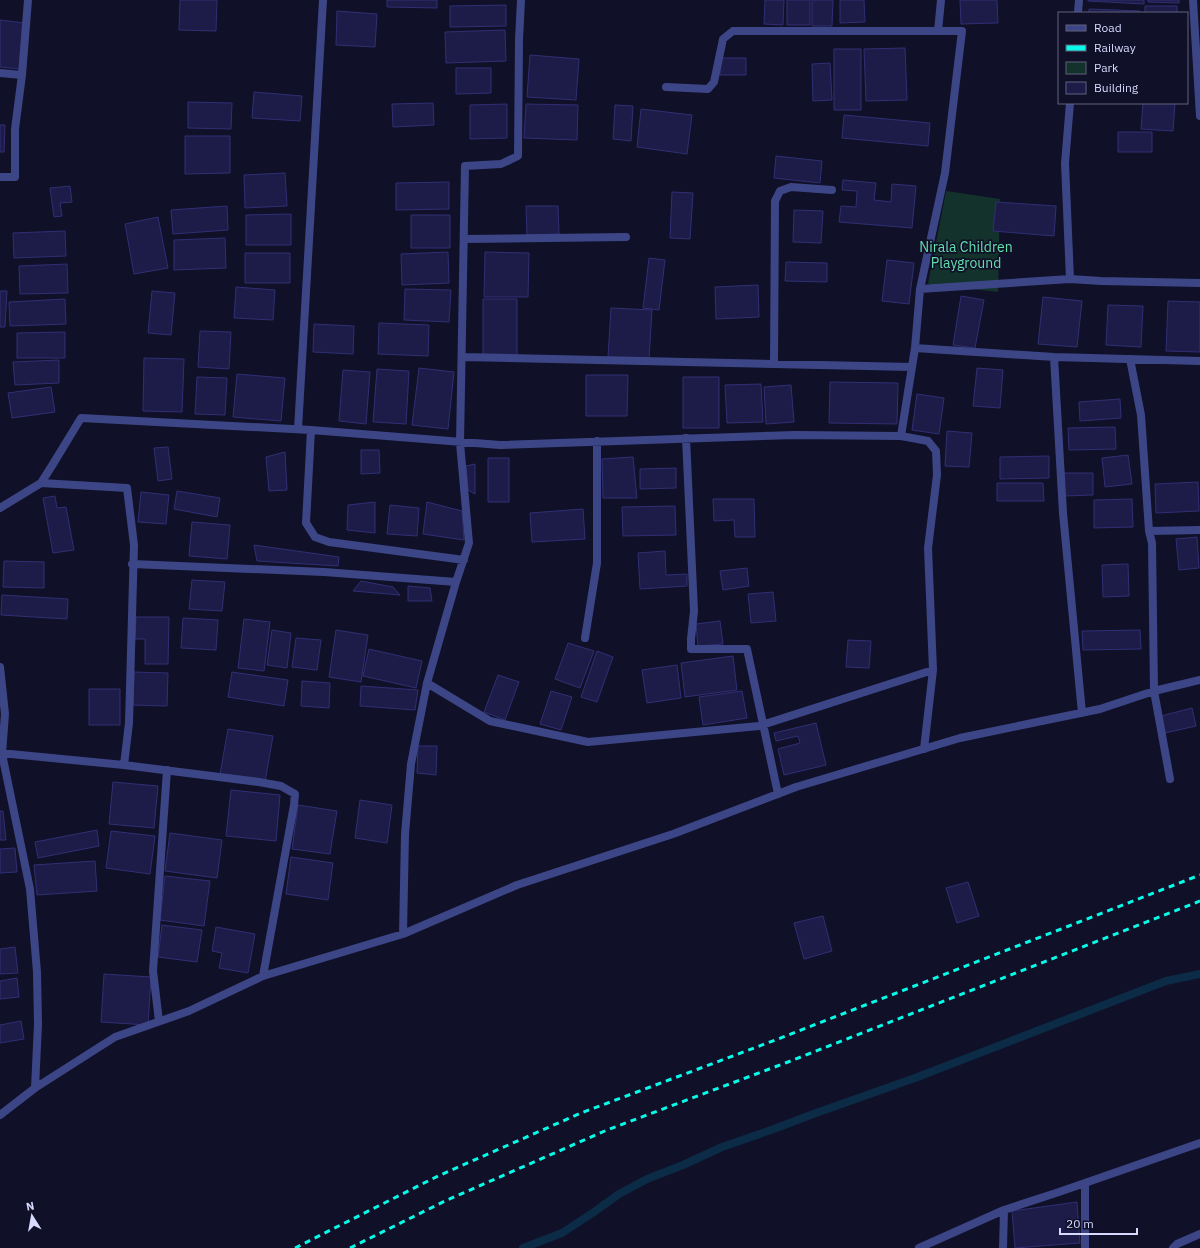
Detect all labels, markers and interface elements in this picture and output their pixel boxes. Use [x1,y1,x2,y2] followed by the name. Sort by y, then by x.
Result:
[1058,12,1188,104] legend
[1094,20,1122,35] text: Road
[1094,40,1136,55] text: Railway
[1094,60,1119,75] text: Park
[1094,80,1139,95] text: Building
[919,238,1013,272] park label: Nirala Children Playground
[12,1196,52,1236] north arrow
[25,1199,35,1214] text: N
[1060,1210,1137,1236] scale bar
[1066,1216,1094,1231] text: 20 m

